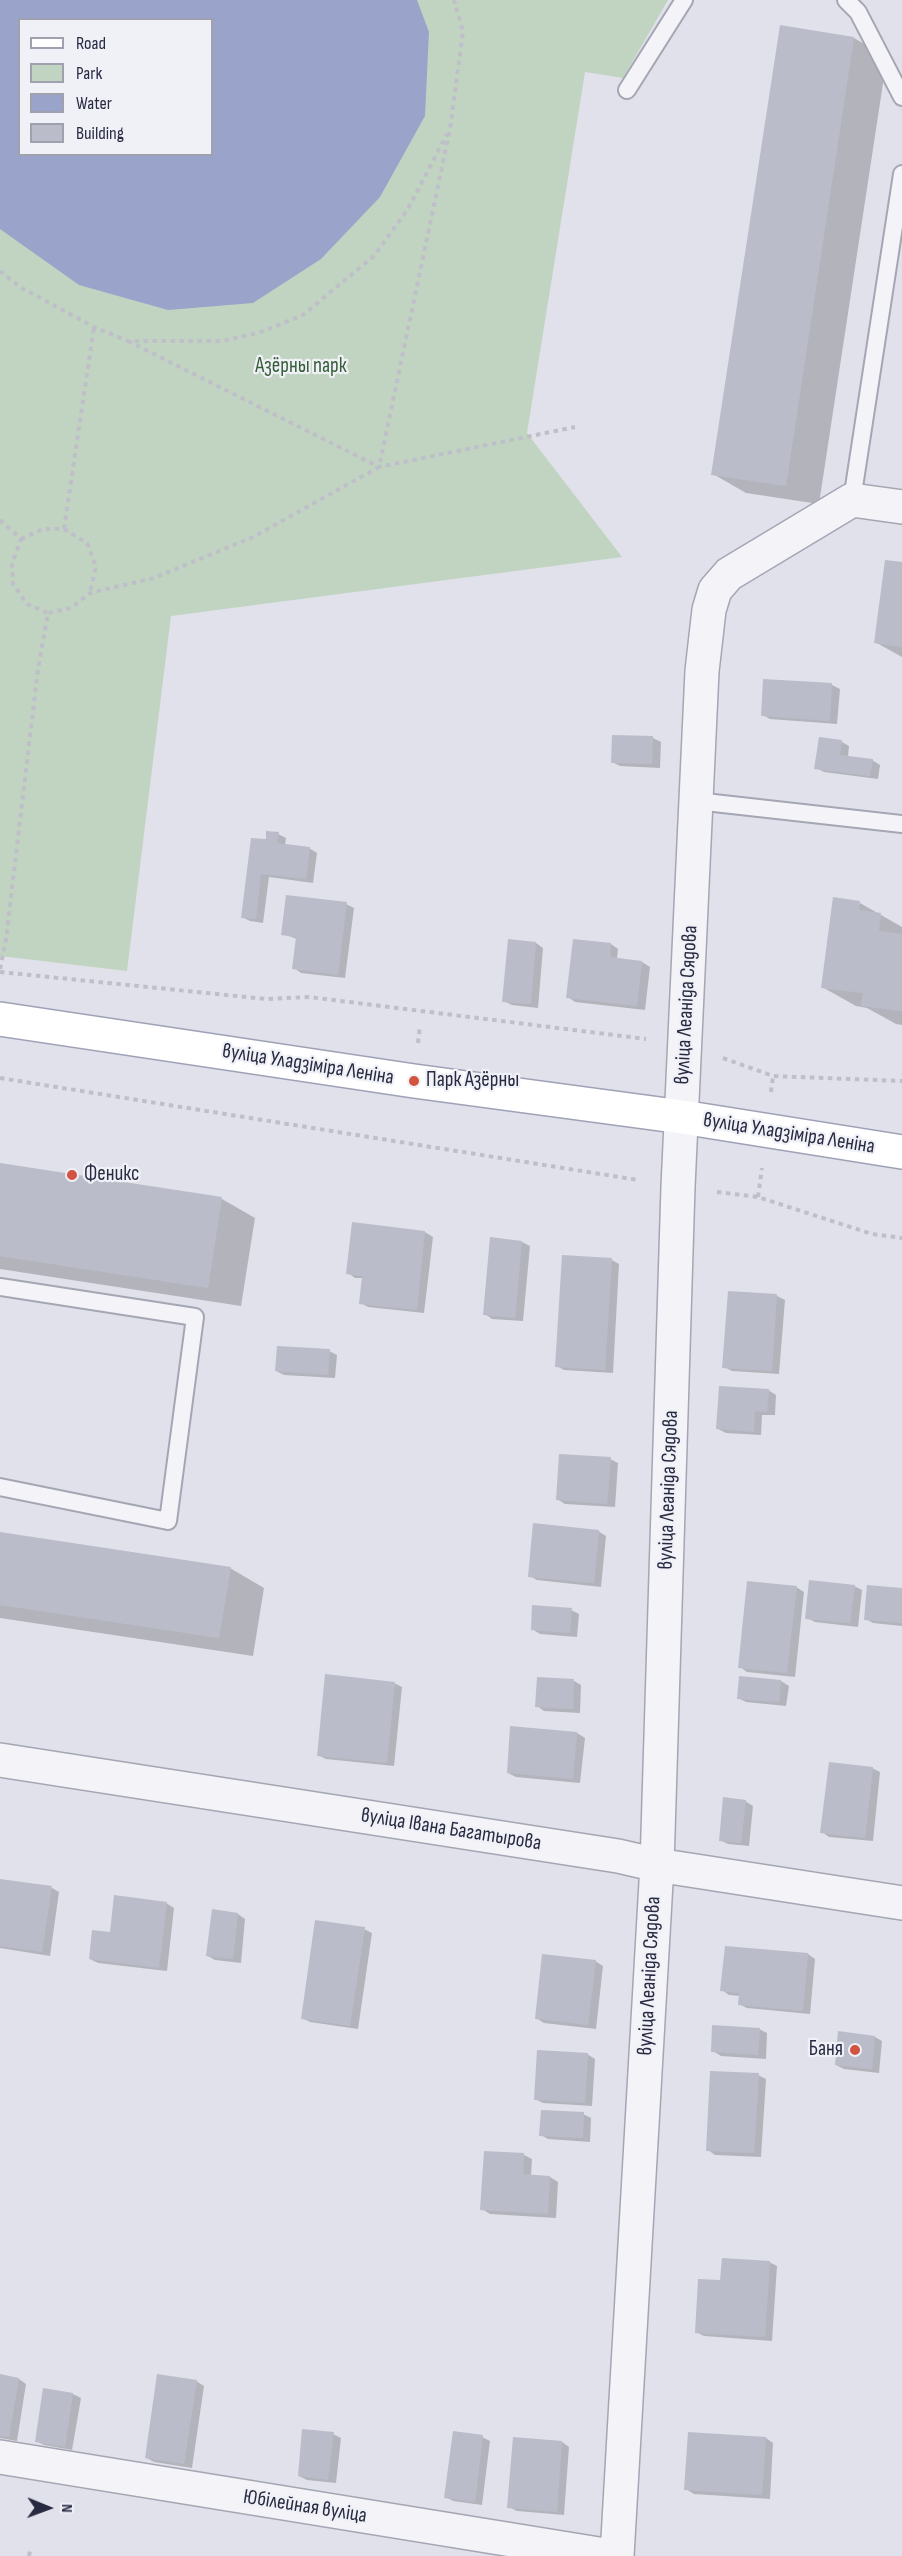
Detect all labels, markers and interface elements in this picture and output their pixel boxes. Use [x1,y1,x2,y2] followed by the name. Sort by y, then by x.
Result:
[18,18,213,156] legend
[76,33,106,54] text: Road
[76,63,102,84] text: Park
[76,93,112,114] text: Water
[76,123,124,144] text: Building
[255,354,347,380] park label: Азёрны парк
[670,925,704,1085] street label: вуліца Леаніда Сядова
[220,1039,396,1091] street label: вуліца Уладзіміра Леніна
[426,1068,519,1094] place label: Парк Азёрны
[407,1074,421,1088] marker: Парк Азёрны
[701,1108,877,1160] street label: вуліца Уладзіміра Леніна
[84,1162,139,1188] place label: Феникс
[65,1168,79,1182] marker: Феникс
[654,1410,684,1570] street label: вуліца Леаніда Сядова
[359,1803,543,1857] street label: вуліца Івана Багатырова
[633,1896,667,2056] street label: вуліца Леаніда Сядова
[809,2037,843,2063] place label: Баня
[848,2043,862,2057] marker: Баня
[18,2478,78,2538] north arrow
[241,2485,369,2529] street label: Юбілейная вуліца
[57,2504,76,2513] text: N

